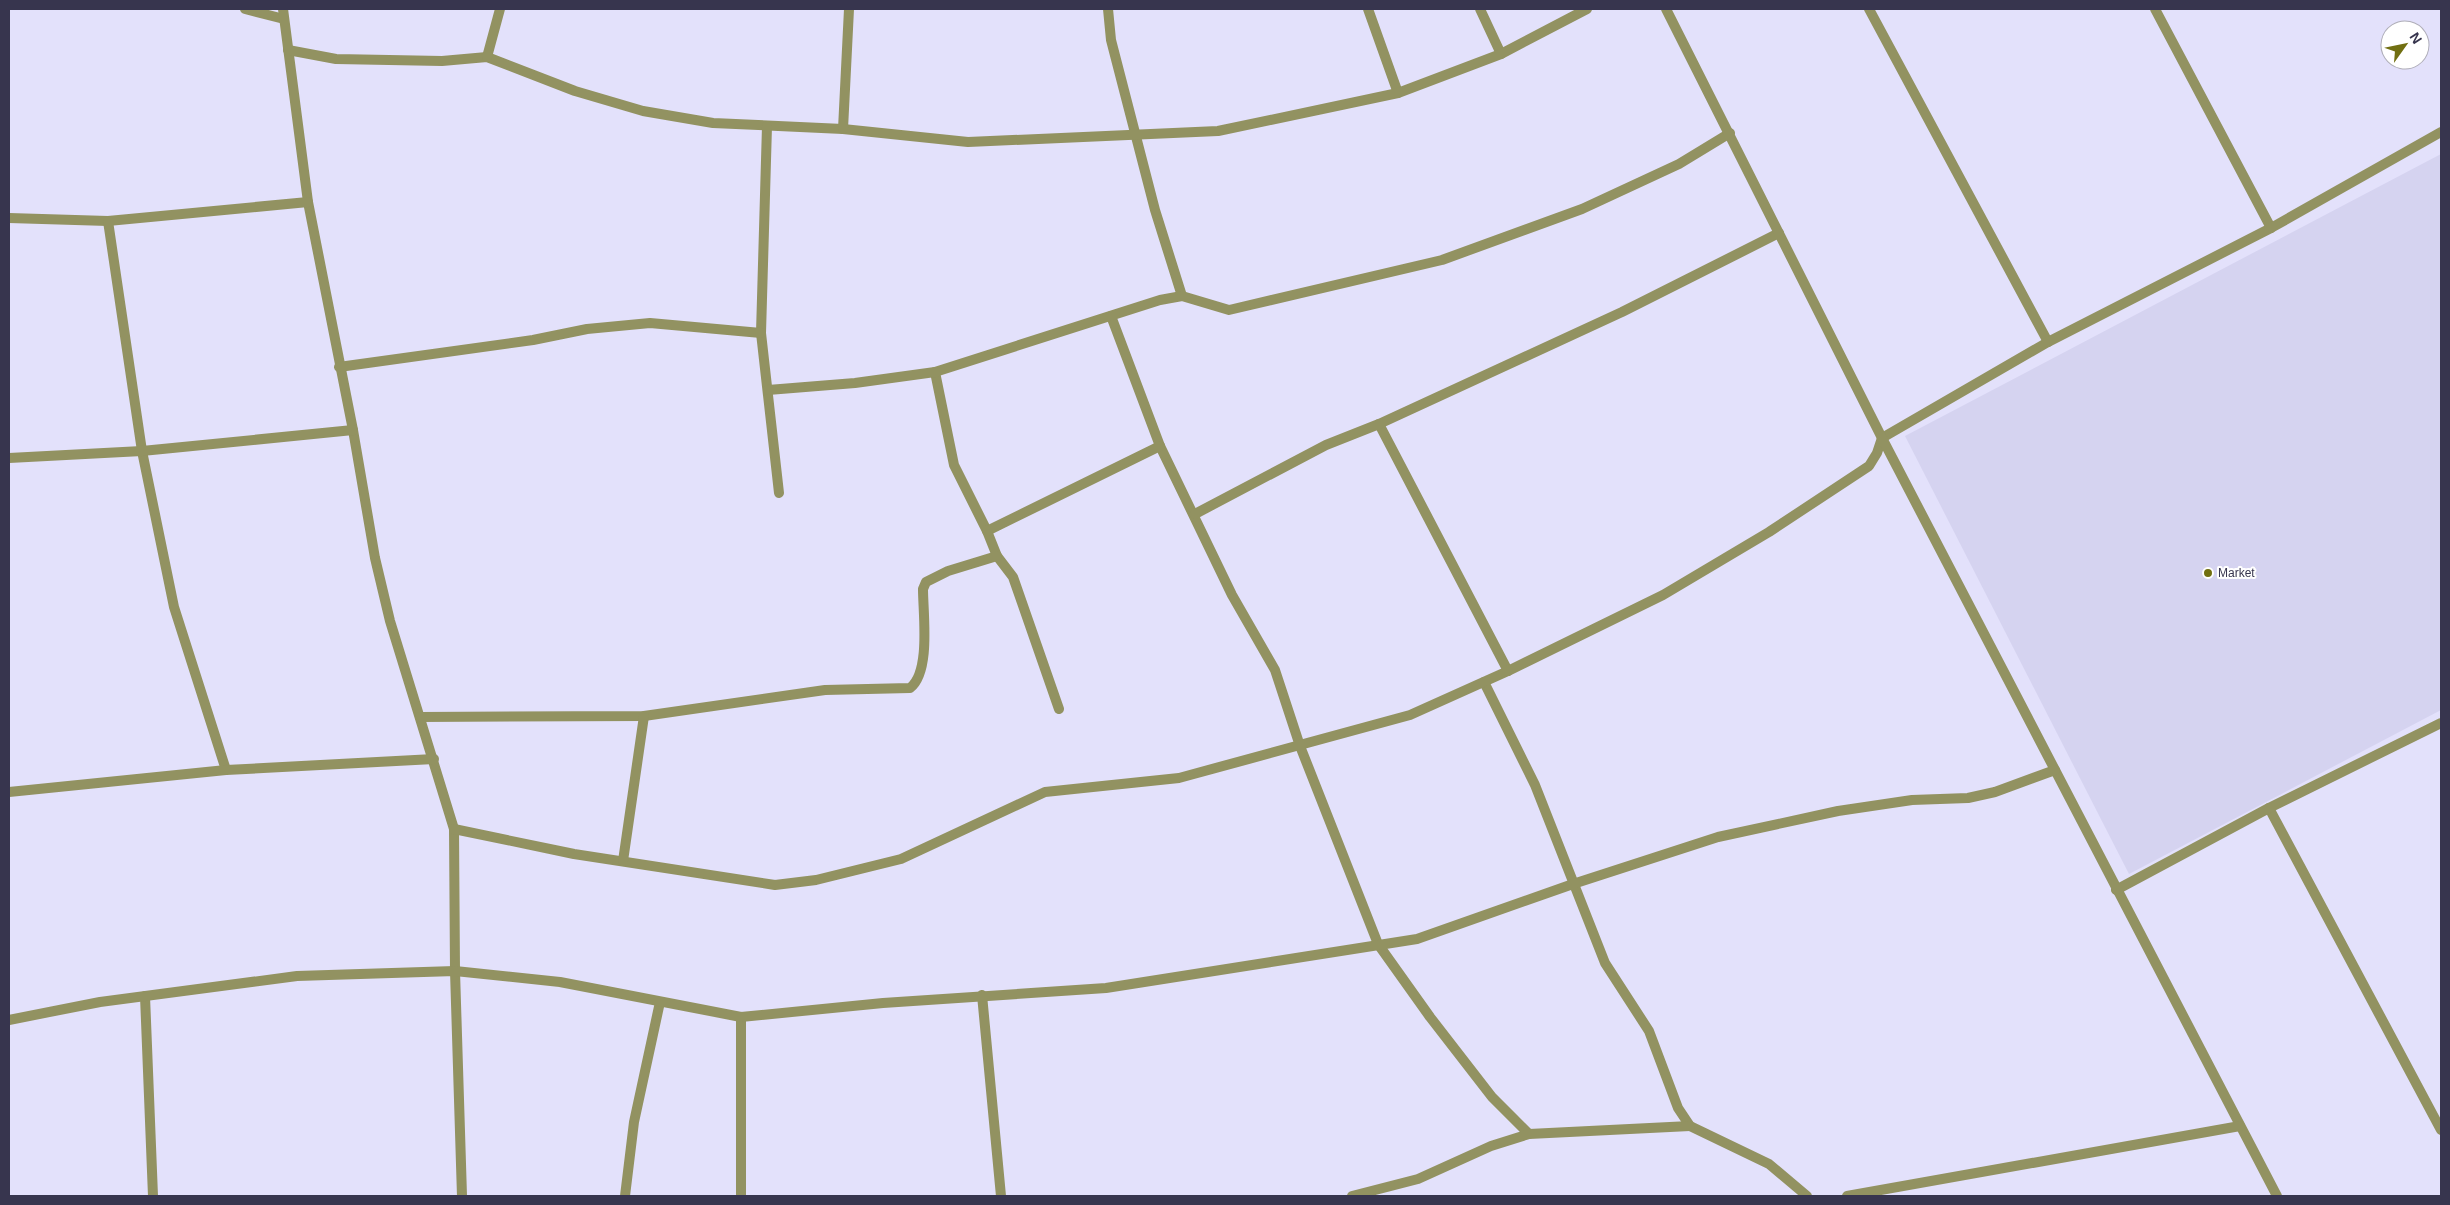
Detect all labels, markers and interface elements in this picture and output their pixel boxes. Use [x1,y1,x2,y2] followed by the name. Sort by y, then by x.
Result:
[2380,20,2430,70] north arrow
[2406,29,2425,47] text: N
[2218,566,2255,580] place label: Market
[2202,567,2214,579] marker: Market

